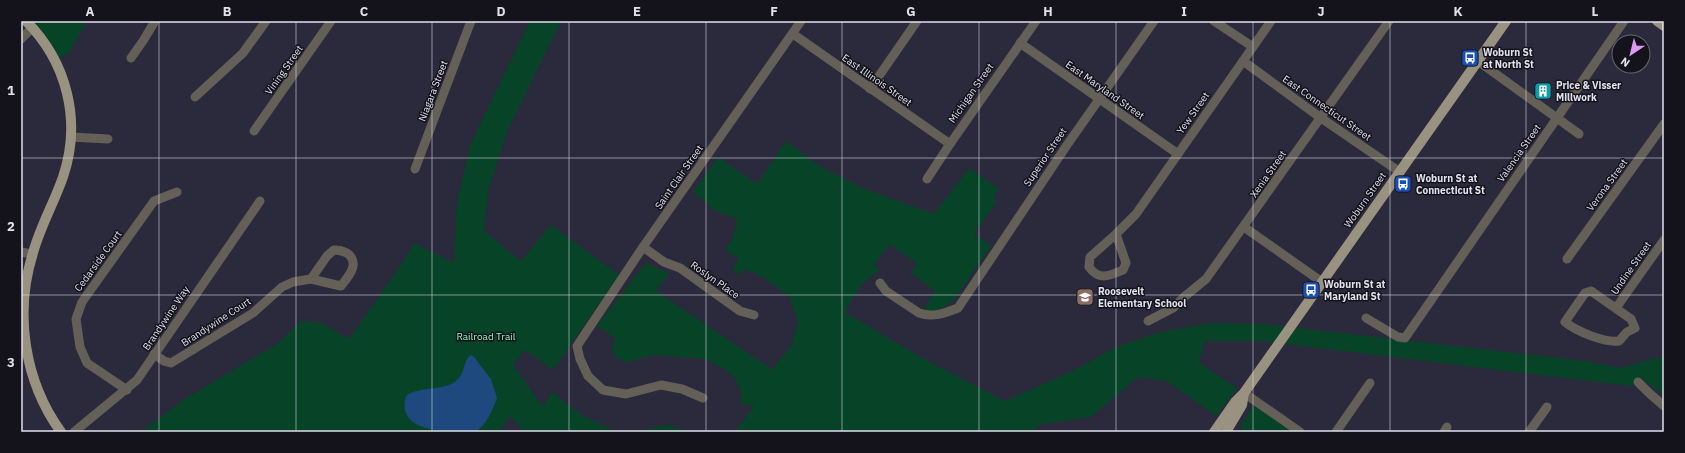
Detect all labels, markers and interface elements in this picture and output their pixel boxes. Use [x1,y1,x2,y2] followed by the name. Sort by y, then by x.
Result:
[86,3,95,20] text: A
[223,3,232,20] text: B
[360,3,369,20] text: C
[496,3,506,20] text: D
[633,3,641,20] text: E
[770,3,778,20] text: F
[906,3,916,20] text: G
[1043,3,1053,20] text: H
[1181,3,1187,20] text: I
[1317,3,1325,20] text: J
[1453,3,1463,20] text: K
[1592,3,1599,20] text: L
[1611,34,1651,74] north arrow
[262,42,306,97] street label: Vining Street
[1483,46,1534,71] place label: Woburn St at North St
[1460,48,1480,68] bus stop icon: Woburn St at North St
[840,51,915,109] street label: East Illinois Street
[1618,54,1633,70] text: N
[415,58,451,123] street label: Niagara Street
[1063,58,1147,122] street label: East Maryland Street
[946,60,997,125] street label: Michigan Street
[1280,72,1374,144] street label: East Connecticut Street
[1556,79,1621,104] place label: Price & Visser Millwork
[1533,81,1553,101] building icon: Price & Visser Millwork
[7,82,15,99] text: 1
[1174,89,1212,137] street label: Yew Street
[1494,121,1544,184] street label: Valencia Street
[1021,125,1070,189] street label: Superior Street
[652,142,706,212] street label: Saint Clair Street
[1247,147,1289,200] street label: Xenia Street
[1584,156,1631,214] street label: Verona Street
[1341,169,1389,230] street label: Woburn Street
[1416,172,1485,197] place label: Woburn St at Connecticut St
[1393,174,1413,194] bus stop icon: Woburn St at Connecticut St
[7,218,15,235] text: 2
[72,228,125,294] street label: Cedarside Court
[1608,239,1654,297] street label: Undine Street
[688,258,742,302] street label: Roslyn Place
[1324,278,1386,303] place label: Woburn St at Maryland St
[1301,280,1321,300] bus stop icon: Woburn St at Maryland St
[140,283,192,353] street label: Brandywine Way
[1098,285,1186,310] place label: Roosevelt Elementary School
[1075,287,1095,307] school or university icon: Roosevelt Elementary School
[179,294,254,349] street label: Brandywine Court
[456,330,516,343] park label: Railroad Trail
[7,354,15,371] text: 3

